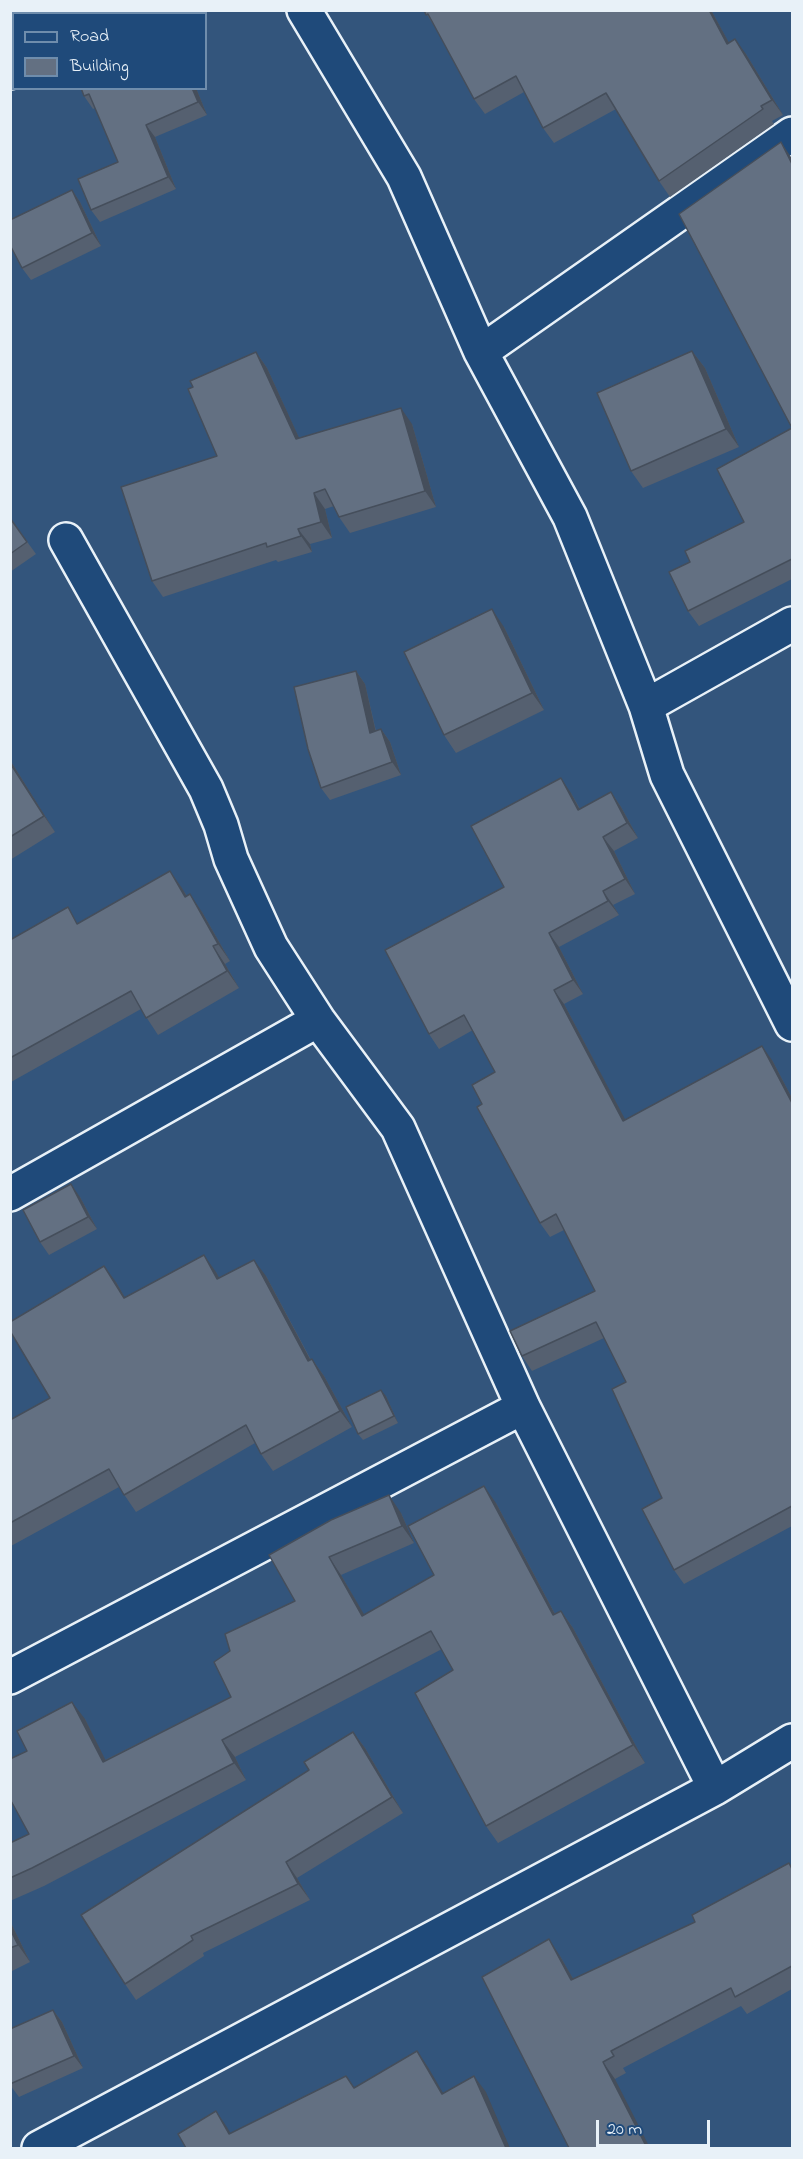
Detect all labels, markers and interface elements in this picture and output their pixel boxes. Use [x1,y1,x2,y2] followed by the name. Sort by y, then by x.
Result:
[12,12,207,90] legend
[70,24,109,50] text: Road
[70,54,129,80] text: Building
[599,2108,713,2146] scale bar
[607,2117,642,2143] text: 20 m

